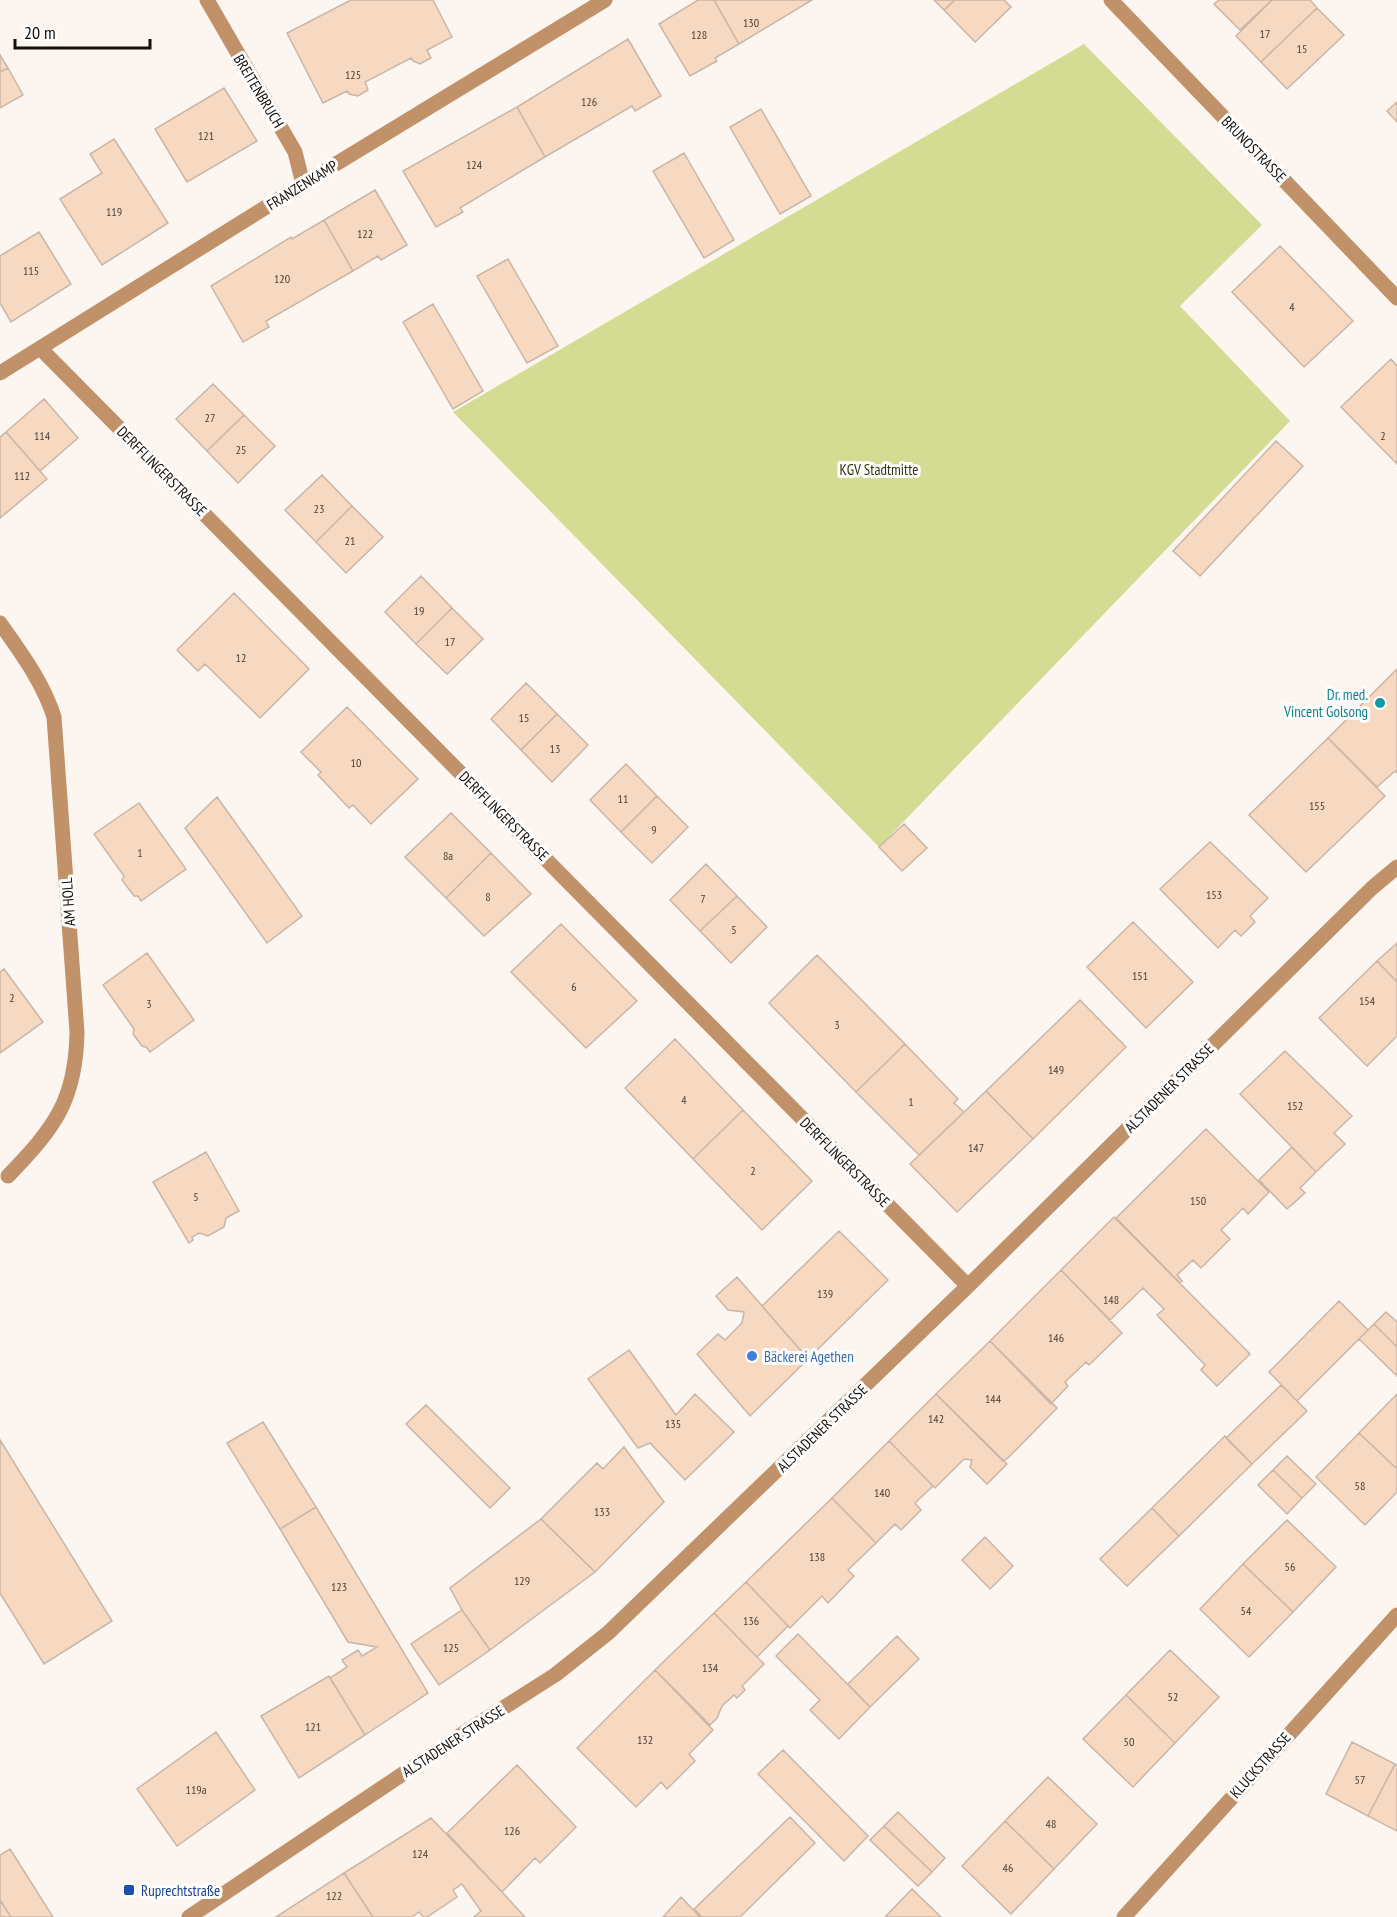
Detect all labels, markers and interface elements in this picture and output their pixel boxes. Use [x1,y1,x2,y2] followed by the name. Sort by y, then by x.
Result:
[15,12,150,50] scale bar
[743,15,759,30] house number: 130
[24,21,56,44] text: 20 m
[1260,26,1270,41] house number: 17
[691,27,707,42] house number: 128
[1297,41,1307,56] house number: 15
[230,51,288,131] street label: BREITENBRUCH
[345,67,361,82] house number: 125
[581,94,597,109] house number: 126
[1218,112,1290,186] street label: BRUNOSTRASSE
[198,128,214,143] house number: 121
[263,156,341,214] street label: FRANZENKAMP
[466,157,483,172] house number: 124
[106,204,122,219] house number: 119
[357,226,373,241] house number: 122
[23,263,39,278] house number: 115
[274,271,290,286] house number: 120
[1289,299,1295,314] house number: 4
[205,410,215,425] house number: 27
[113,422,211,520] street label: DERFFLINGERSTRASSE
[34,428,51,443] house number: 114
[1380,428,1386,443] house number: 2
[236,442,246,457] house number: 25
[840,460,918,479] park label: KGV Stadtmitte
[14,468,30,483] house number: 112
[314,501,324,516] house number: 23
[345,533,355,548] house number: 21
[414,603,424,618] house number: 19
[445,634,455,649] house number: 17
[236,650,246,665] house number: 12
[1283,685,1368,721] place label: Dr. med. Vincent Golsong
[1373,696,1387,710] marker: Dr. med. Vincent Golsong
[519,710,529,725] house number: 15
[550,741,560,756] house number: 13
[351,755,361,770] house number: 10
[455,767,553,865] street label: DERFFLINGERSTRASSE
[618,791,628,806] house number: 11
[1309,798,1325,813] house number: 155
[651,822,657,837] house number: 9
[137,845,143,860] house number: 1
[443,848,453,863] house number: 8a
[57,876,79,927] street label: AM HOLL
[1206,887,1222,902] house number: 153
[485,889,491,904] house number: 8
[700,891,706,906] house number: 7
[731,922,737,937] house number: 5
[1132,968,1148,983] house number: 151
[571,979,577,994] house number: 6
[9,990,15,1005] house number: 2
[1359,993,1376,1008] house number: 154
[146,996,152,1011] house number: 3
[834,1017,840,1032] house number: 3
[1120,1039,1218,1137] street label: ALSTADENER STRASSE
[1048,1062,1064,1077] house number: 149
[681,1092,687,1107] house number: 4
[908,1094,914,1109] house number: 1
[1287,1098,1303,1113] house number: 152
[796,1113,894,1211] street label: DERFFLINGERSTRASSE
[968,1140,984,1155] house number: 147
[750,1163,756,1178] house number: 2
[193,1189,199,1204] house number: 5
[1190,1193,1206,1208] house number: 150
[817,1286,833,1301] house number: 139
[1103,1292,1119,1307] house number: 148
[1048,1330,1064,1345] house number: 146
[764,1347,854,1366] place label: Bäckerei Agethen
[745,1349,759,1363] marker: Bäckerei Agethen
[773,1380,871,1476] street label: ALSTADENER STRASSE
[985,1391,1002,1406] house number: 144
[928,1411,944,1426] house number: 142
[665,1416,681,1431] house number: 135
[1355,1478,1365,1493] house number: 58
[874,1485,890,1500] house number: 140
[594,1504,610,1519] house number: 133
[809,1549,825,1564] house number: 138
[1285,1559,1295,1574] house number: 56
[514,1573,530,1588] house number: 129
[331,1579,347,1594] house number: 123
[1241,1603,1252,1618] house number: 54
[743,1613,759,1628] house number: 136
[443,1640,459,1655] house number: 125
[702,1660,719,1675] house number: 134
[1168,1689,1178,1704] house number: 52
[398,1701,508,1781] street label: ALSTADENER STRASSE
[305,1719,321,1734] house number: 121
[1225,1728,1295,1802] street label: KLUCKSTRASSE
[637,1732,653,1747] house number: 132
[1124,1734,1134,1749] house number: 50
[1355,1772,1365,1787] house number: 57
[185,1782,207,1797] house number: 119a
[1046,1816,1056,1831] house number: 48
[504,1823,520,1838] house number: 126
[412,1846,429,1861] house number: 124
[1003,1860,1013,1875] house number: 46
[141,1881,220,1900] place label: Ruprechtstraße
[122,1883,136,1897] marker: Ruprechtstraße
[326,1888,342,1903] house number: 122

